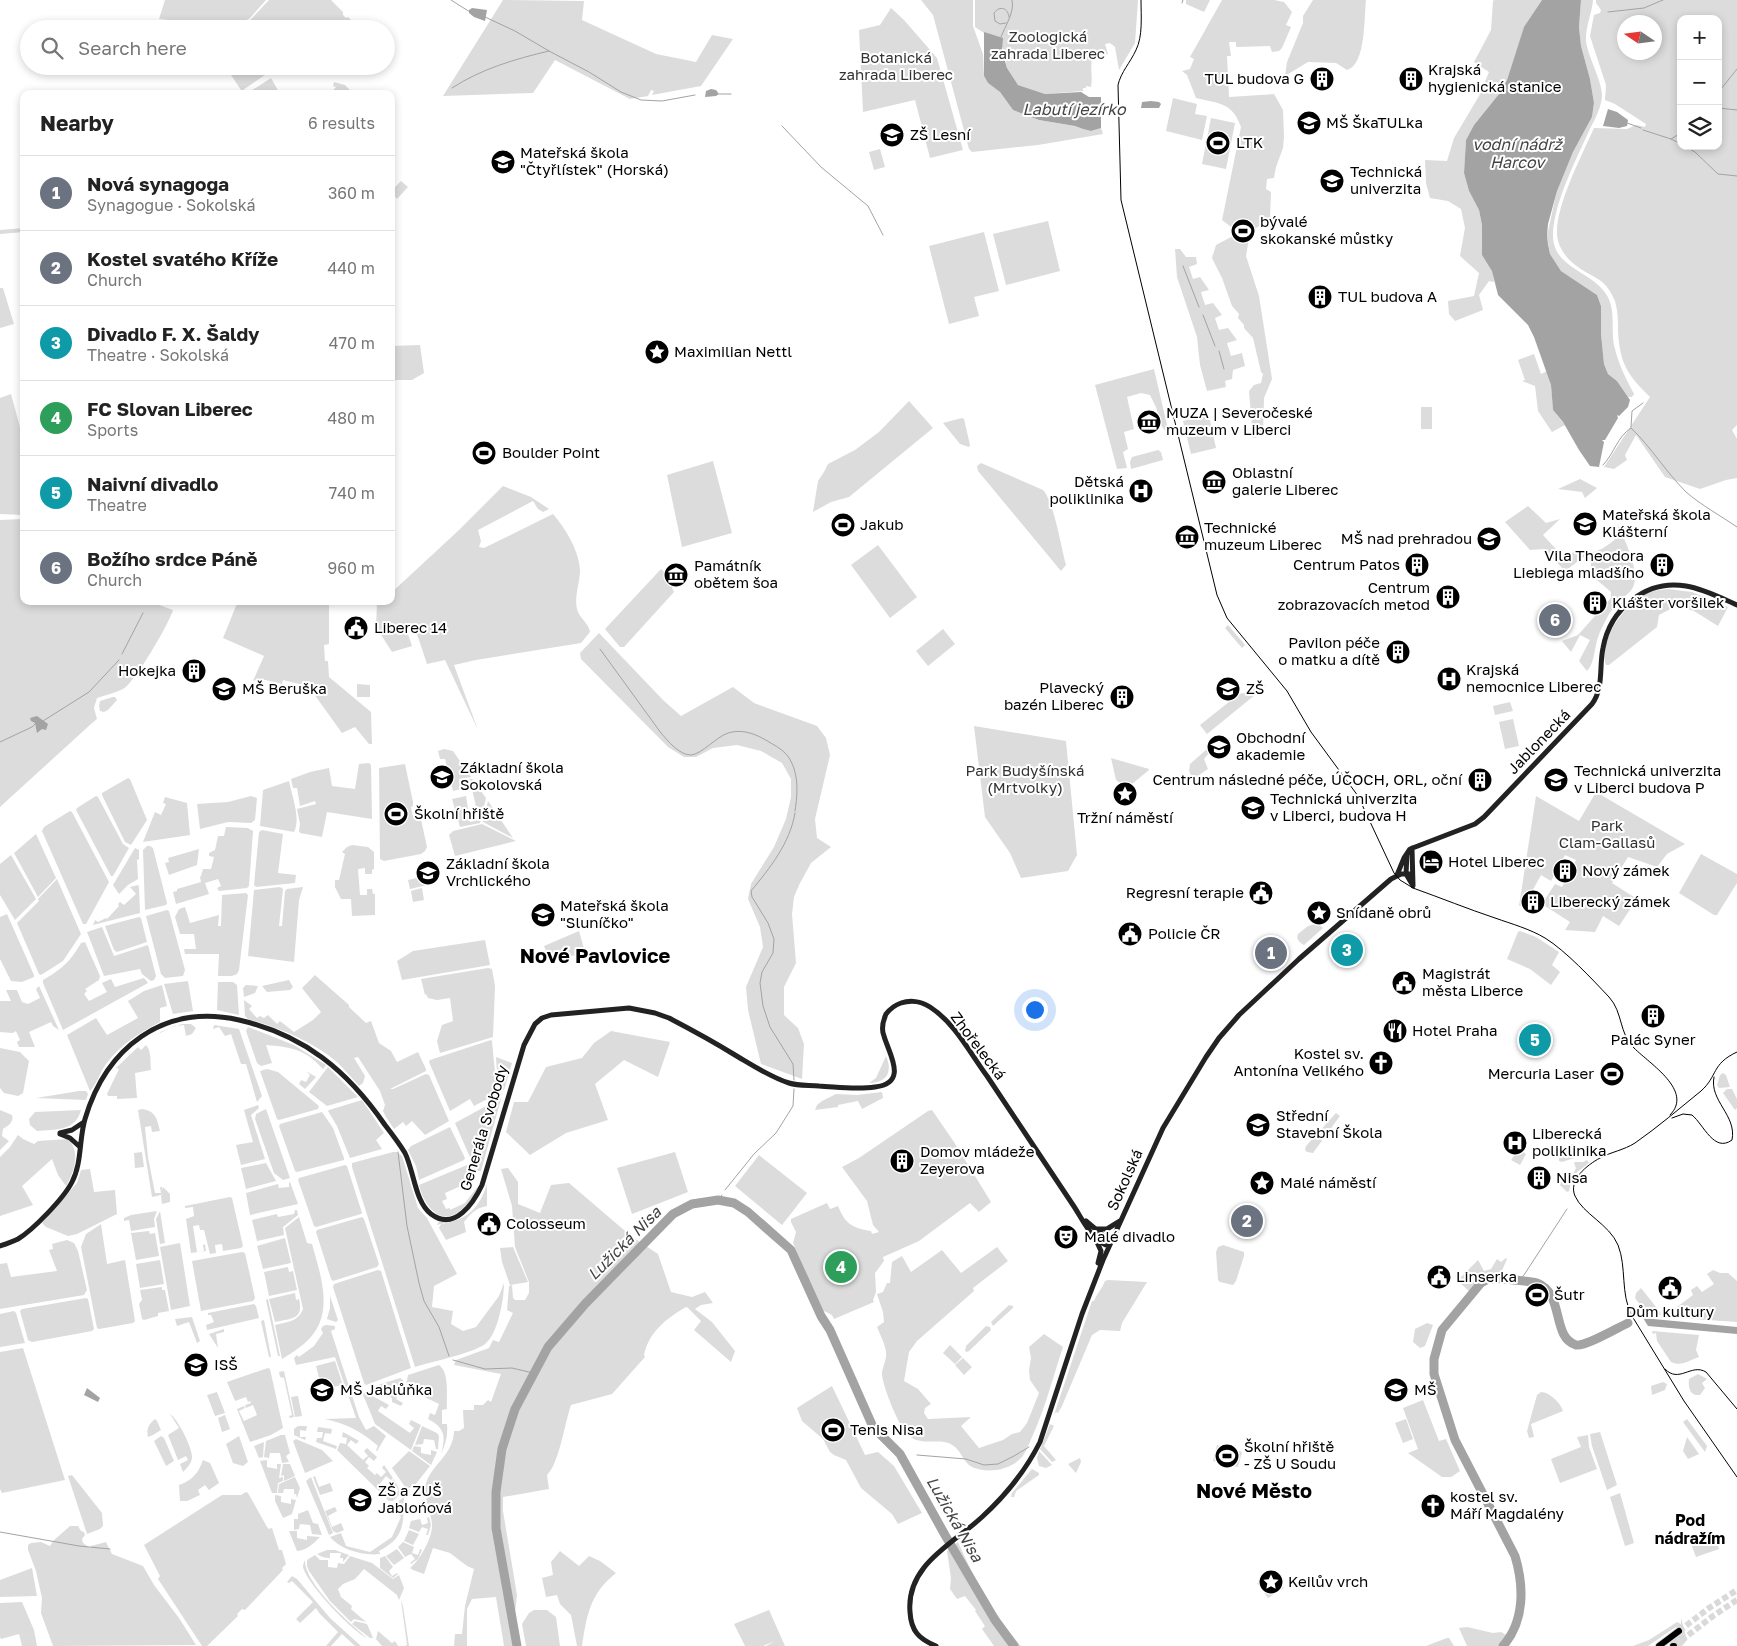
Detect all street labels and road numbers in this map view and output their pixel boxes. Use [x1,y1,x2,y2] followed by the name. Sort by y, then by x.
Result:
[1503,705,1573,777] street label: Jablonecká
[948,1008,1010,1083] street label: Zhořelecká
[455,1062,511,1193] street label: Generála Svobody
[1103,1146,1146,1213] street label: Sokolská

